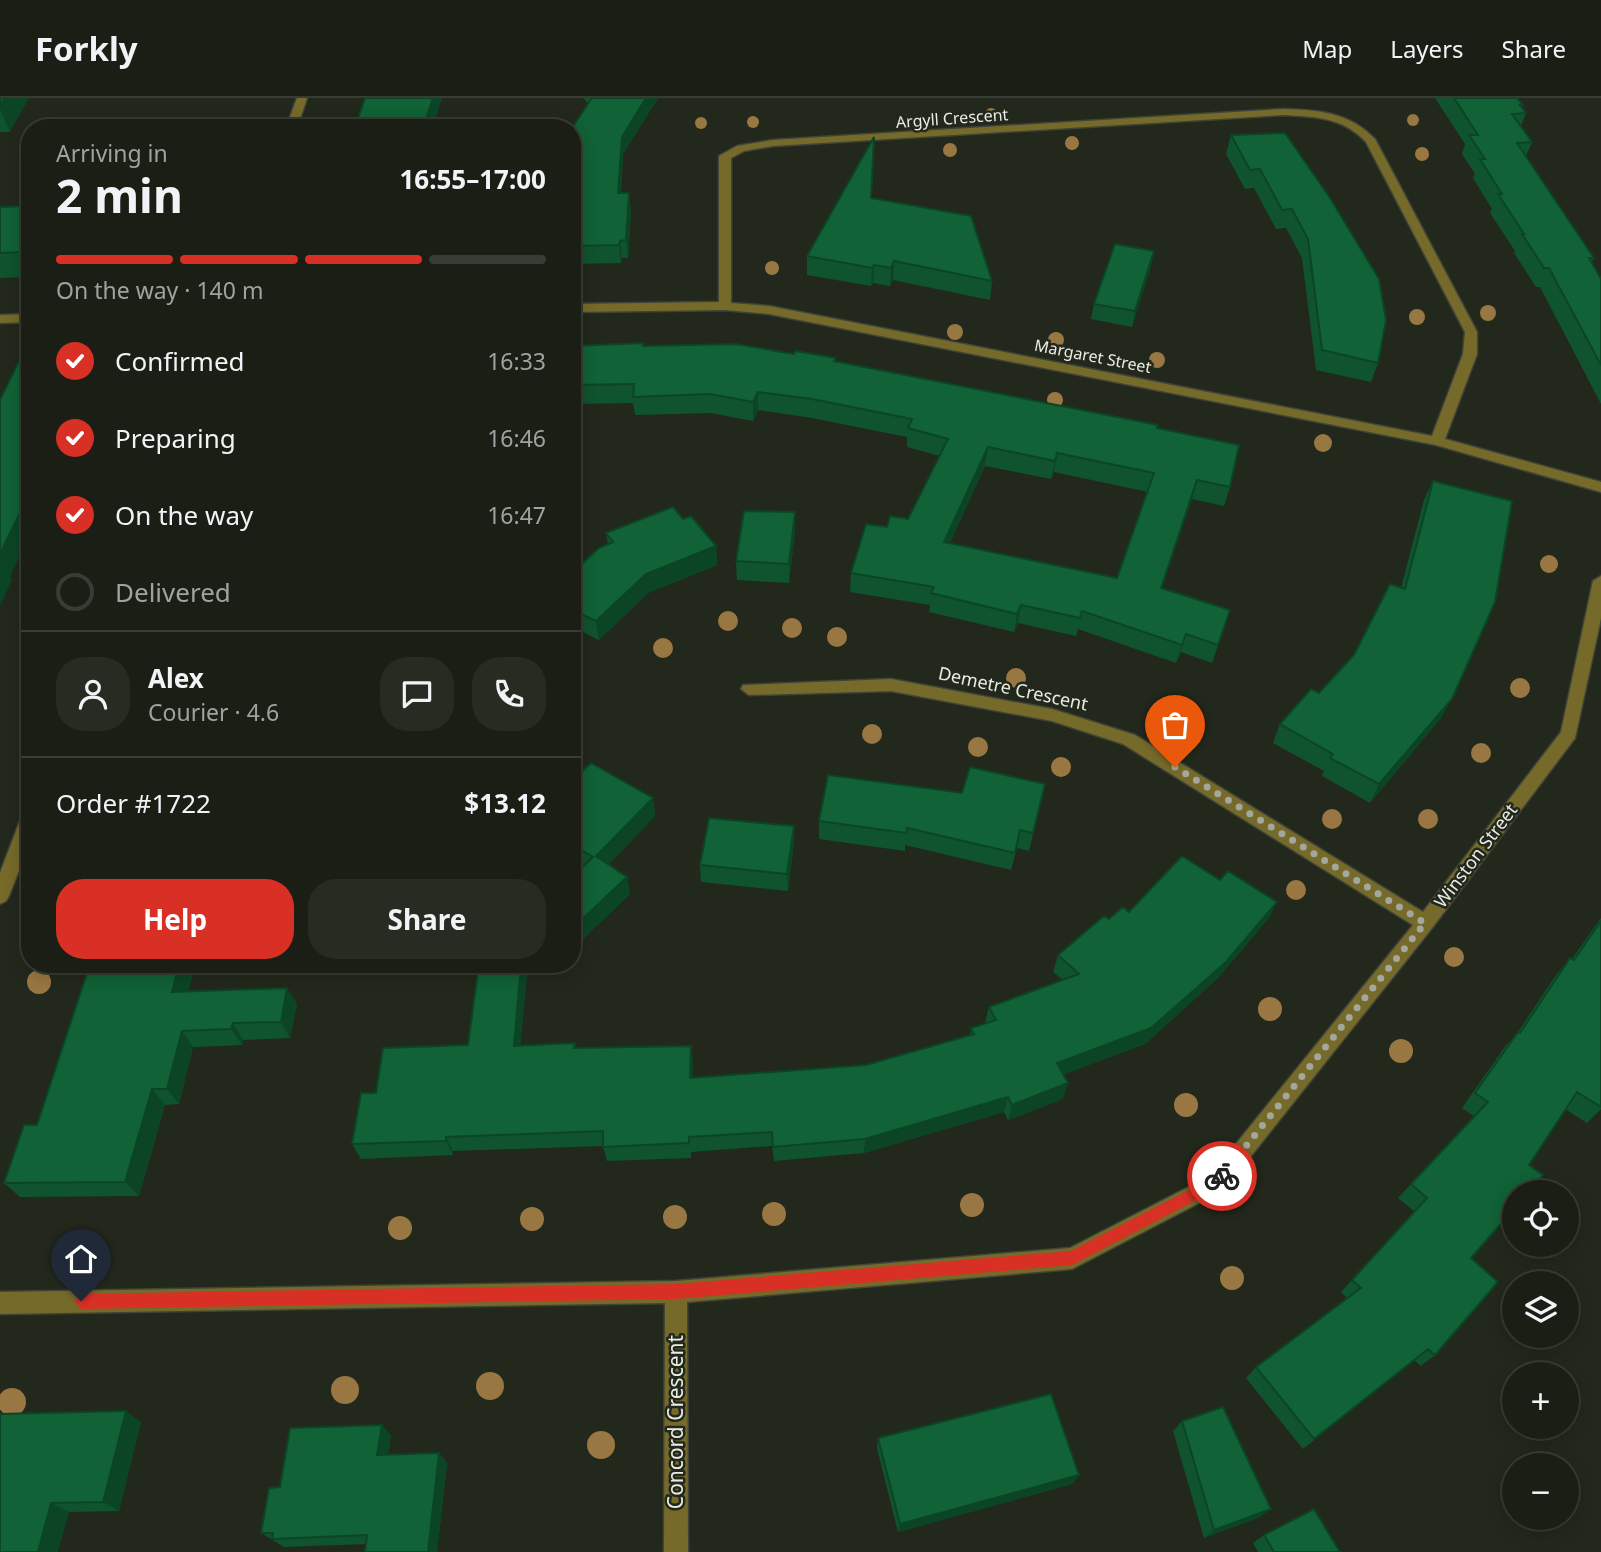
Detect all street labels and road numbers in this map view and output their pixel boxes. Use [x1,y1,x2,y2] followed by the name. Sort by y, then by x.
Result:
[895,103,1009,133] street label: Argyll Crescent
[1033,334,1154,378] street label: Margaret Street
[936,660,1091,716] street label: Demetre Crescent
[1428,798,1523,912] street label: Winston Street
[661,1334,689,1509] street label: Concord Crescent

